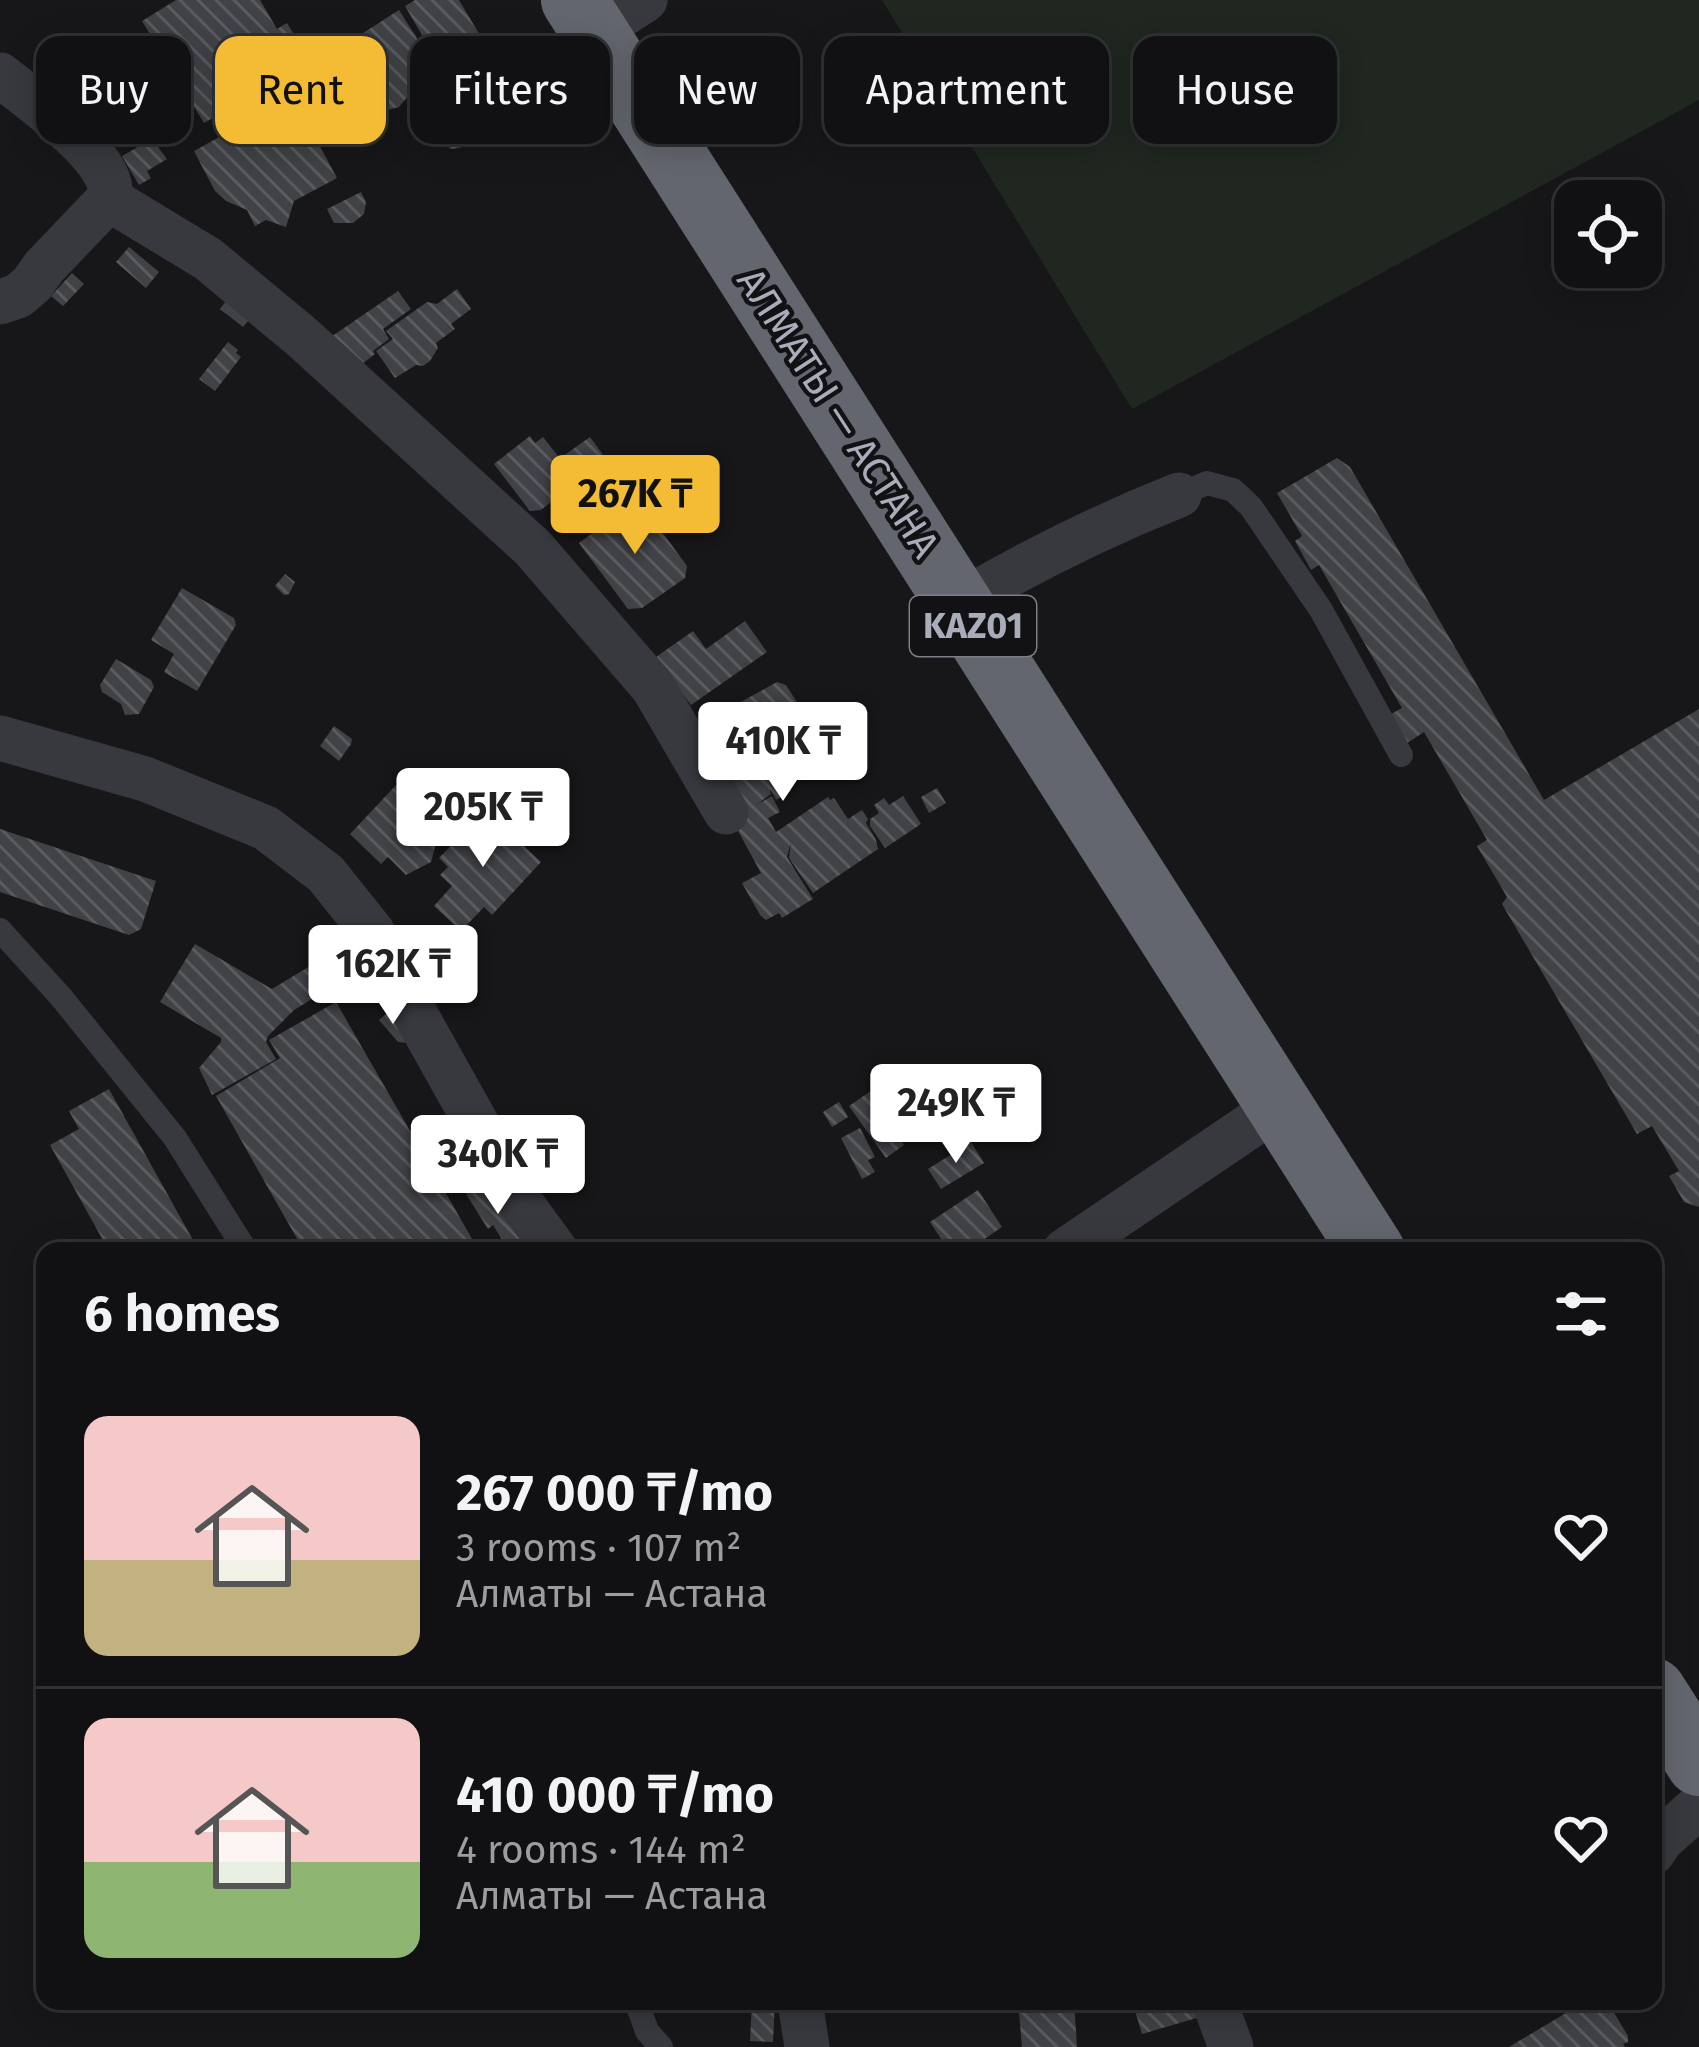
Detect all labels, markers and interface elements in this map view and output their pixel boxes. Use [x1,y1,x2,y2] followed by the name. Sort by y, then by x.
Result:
[36,36,191,144] chip: Buy
[215,36,386,144] chip: Rent
[410,36,610,144] chip: Filters
[634,36,800,144] chip: New
[824,36,1109,144] chip: Apartment
[1133,36,1337,144] chip: House
[1554,180,1662,288] map controls
[1554,180,1662,288] button: locate
[727,260,949,567] street label: АЛМАТЫ — АСТАНА
[537,455,733,557] pin: 267K ₸
[578,471,692,517] text: 267K ₸
[910,596,1036,656] road number: KАZ01
[685,702,881,804] pin: 410K ₸
[725,718,841,764] text: 410K ₸
[385,768,581,870] pin: 205K ₸
[423,784,543,830] text: 205K ₸
[295,925,491,1027] pin: 162K ₸
[336,941,450,987] text: 162K ₸
[858,1064,1054,1166] pin: 249K ₸
[897,1080,1015,1126] text: 249K ₸
[400,1115,596,1217] pin: 340K ₸
[438,1131,558,1177] text: 340K ₸
[1548,1281,1614,1347] icon: filters
[84,1283,280,1345] text: 6 homes
[456,1462,773,1524] text: 267 000 ₸/mo
[180,1464,324,1608] icon: home
[1548,1503,1614,1569] icon: heart
[456,1525,741,1571] text: 3 rooms · 107 m²
[456,1571,768,1617] text: Алматы — Астана
[456,1764,774,1826] text: 410 000 ₸/mo
[180,1766,324,1910] icon: home
[1548,1805,1614,1871] icon: heart
[456,1827,746,1873] text: 4 rooms · 144 m²
[456,1873,768,1919] text: Алматы — Астана

